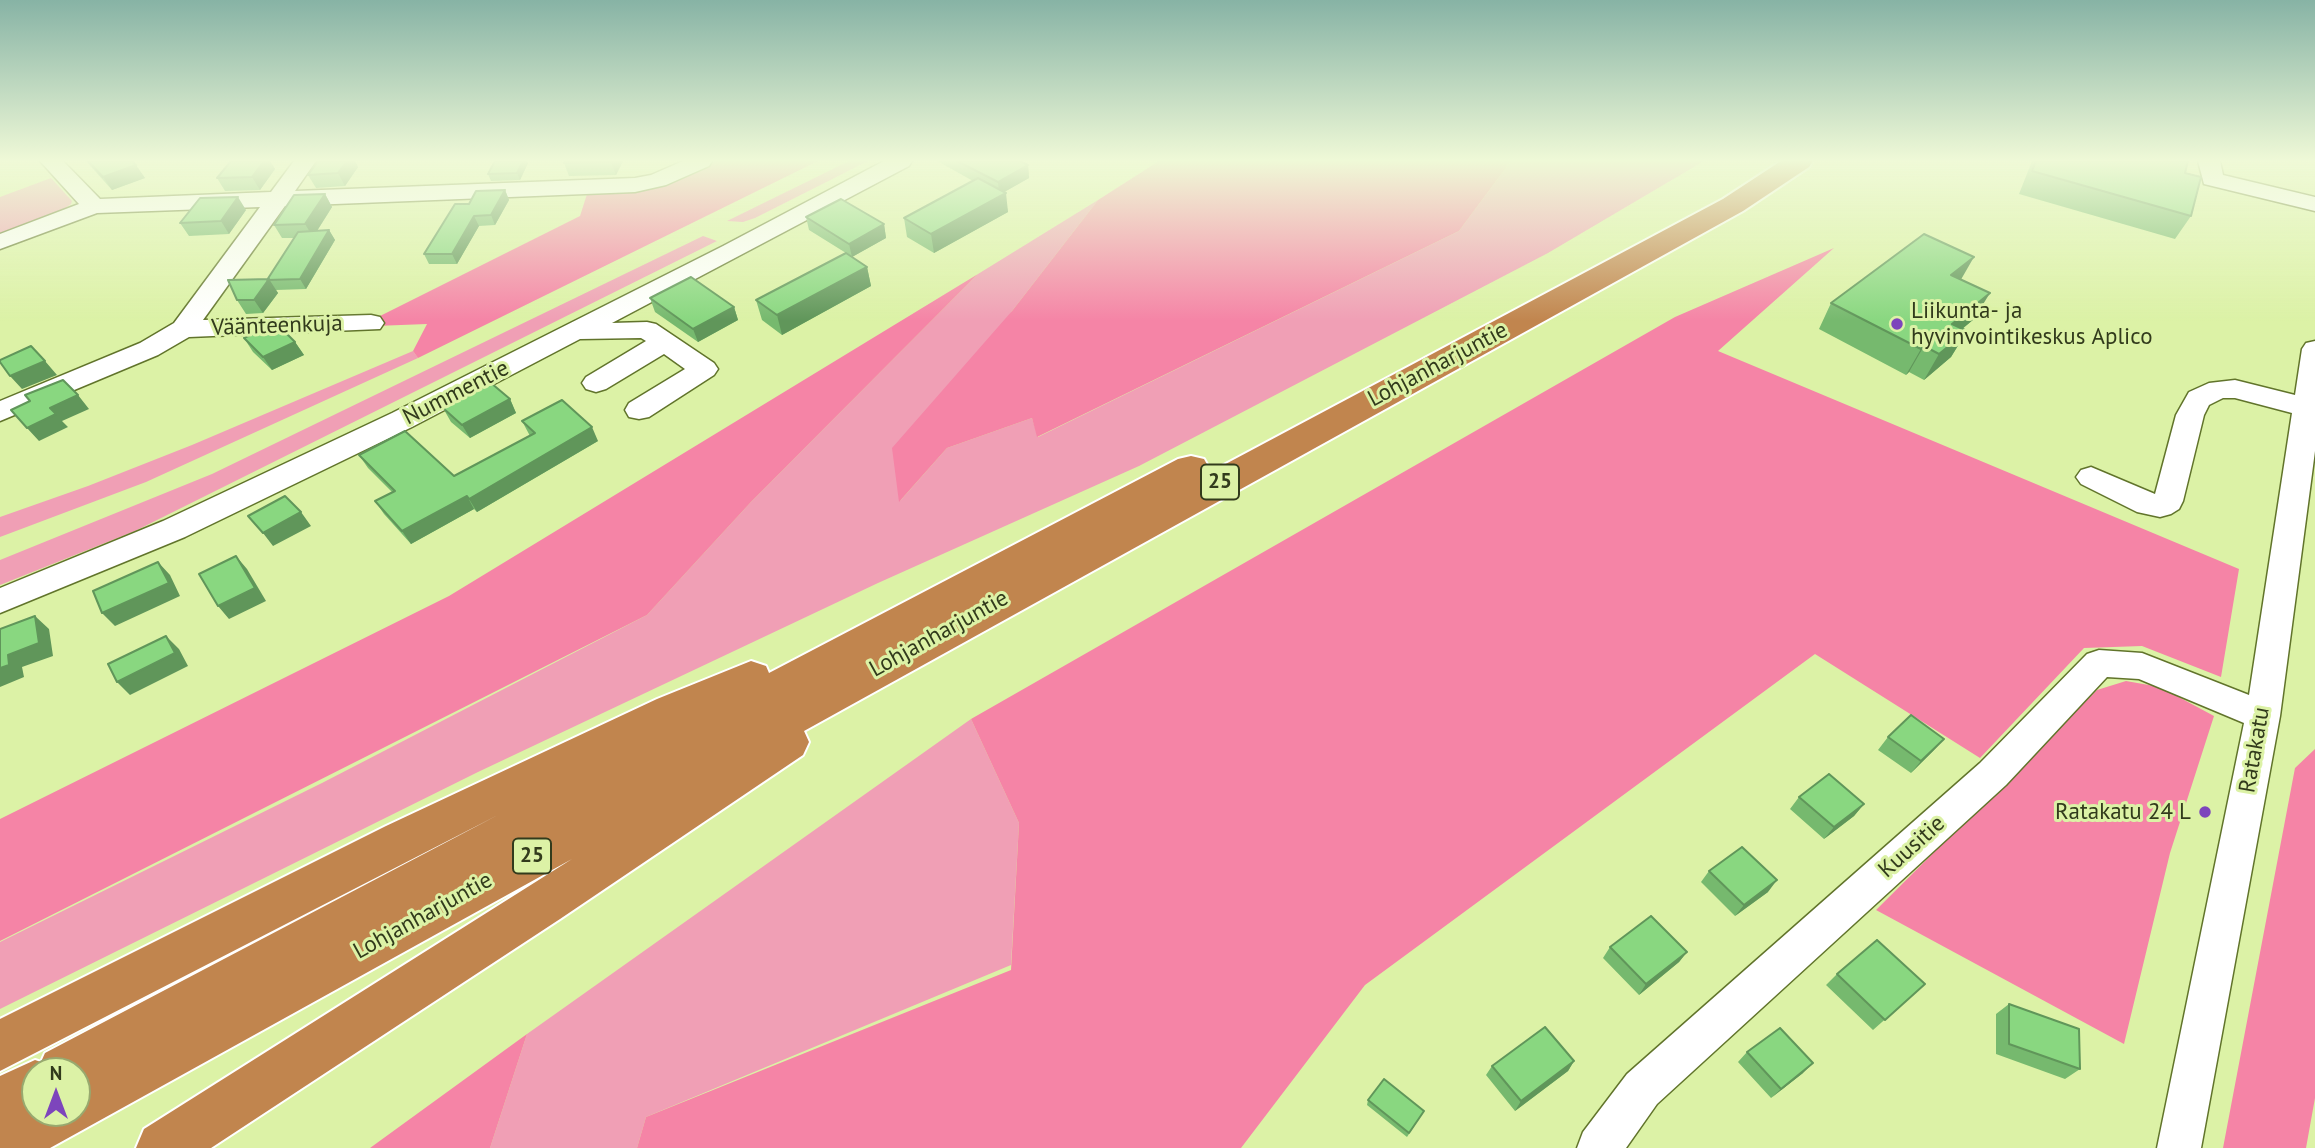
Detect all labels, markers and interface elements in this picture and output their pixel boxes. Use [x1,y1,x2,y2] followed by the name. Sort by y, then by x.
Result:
[1911,297,2152,351] place label: Liikunta- ja hyvinvointikeskus Aplico
[211,310,343,342] street label: Väänteenkuja
[1889,316,1905,332] marker: Liikunta- ja hyvinvointikeskus Aplico
[1363,317,1513,413] street label: Lohjanharjuntie
[398,355,514,431] street label: Nummentie
[1201,464,1239,500] road number: 25
[865,585,1013,683] street label: Lohjanharjuntie
[2234,705,2276,795] street label: Ratakatu
[2055,798,2191,826] place label: Ratakatu 24 L
[2197,804,2213,820] marker: Ratakatu 24 L
[1873,810,1951,884] street label: Kuusitie
[513,838,551,874] road number: 25
[349,867,497,965] street label: Lohjanharjuntie
[21,1057,91,1127] north arrow
[50,1061,62,1085] text: N

